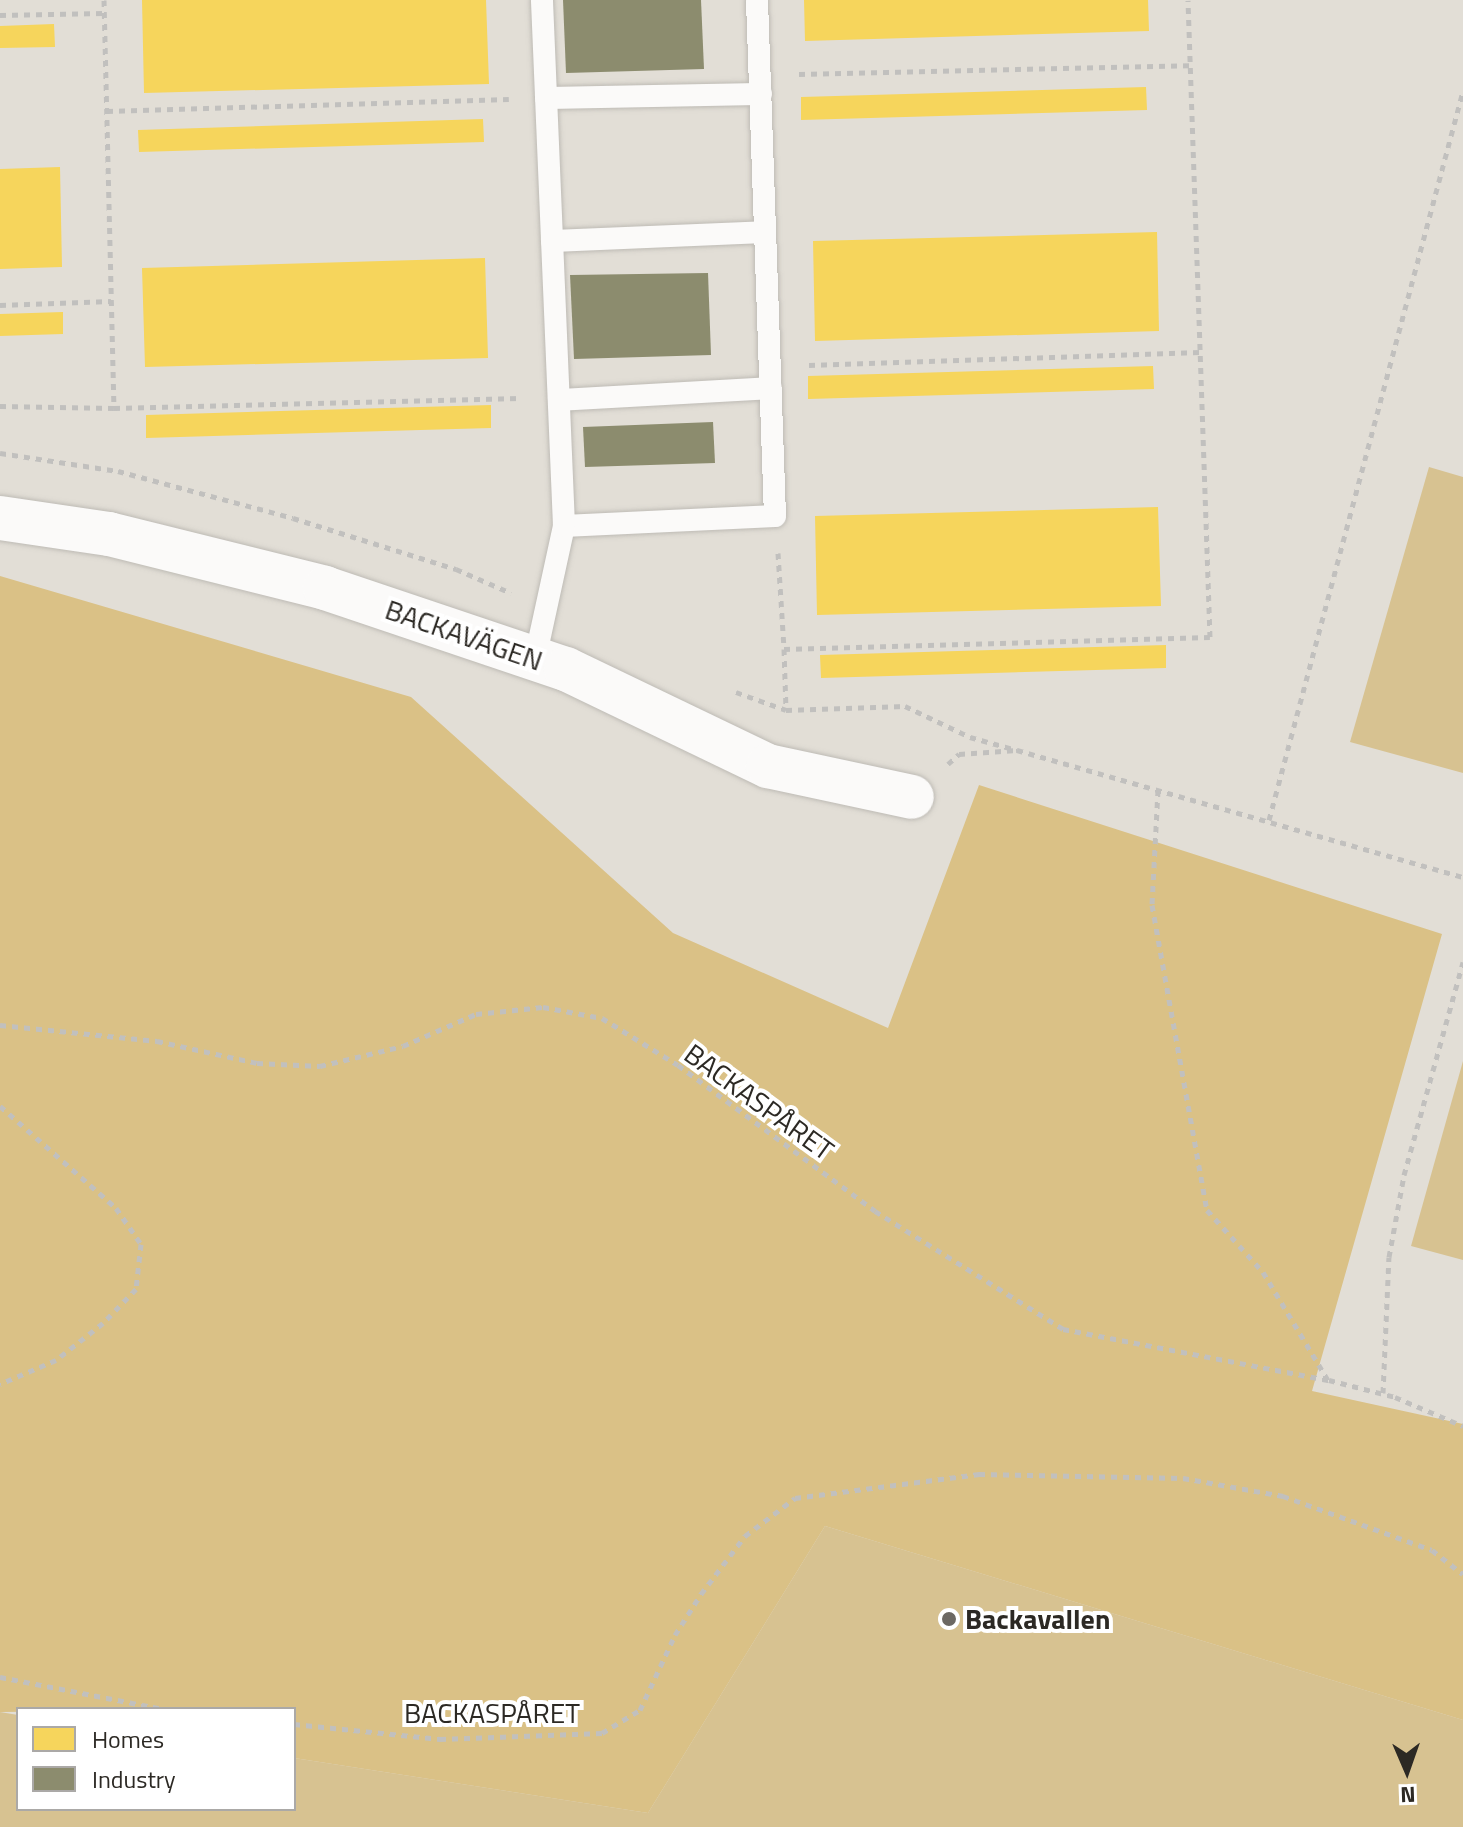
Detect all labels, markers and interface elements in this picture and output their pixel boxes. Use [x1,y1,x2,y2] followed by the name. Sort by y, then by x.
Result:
[381,592,547,678] street label: BACKAVÄGEN
[678,1037,840,1167] street label: BACKASPÅRET
[965,1602,1110,1636] place label: Backavallen
[940,1610,958,1628] marker: Backavallen
[404,1696,580,1730] street label: BACKASPÅRET
[16,1707,296,1811] legend
[92,1721,164,1757] text: Homes
[1367,1731,1447,1811] north arrow
[92,1761,176,1797] text: Industry
[1400,1778,1416,1812] text: N

